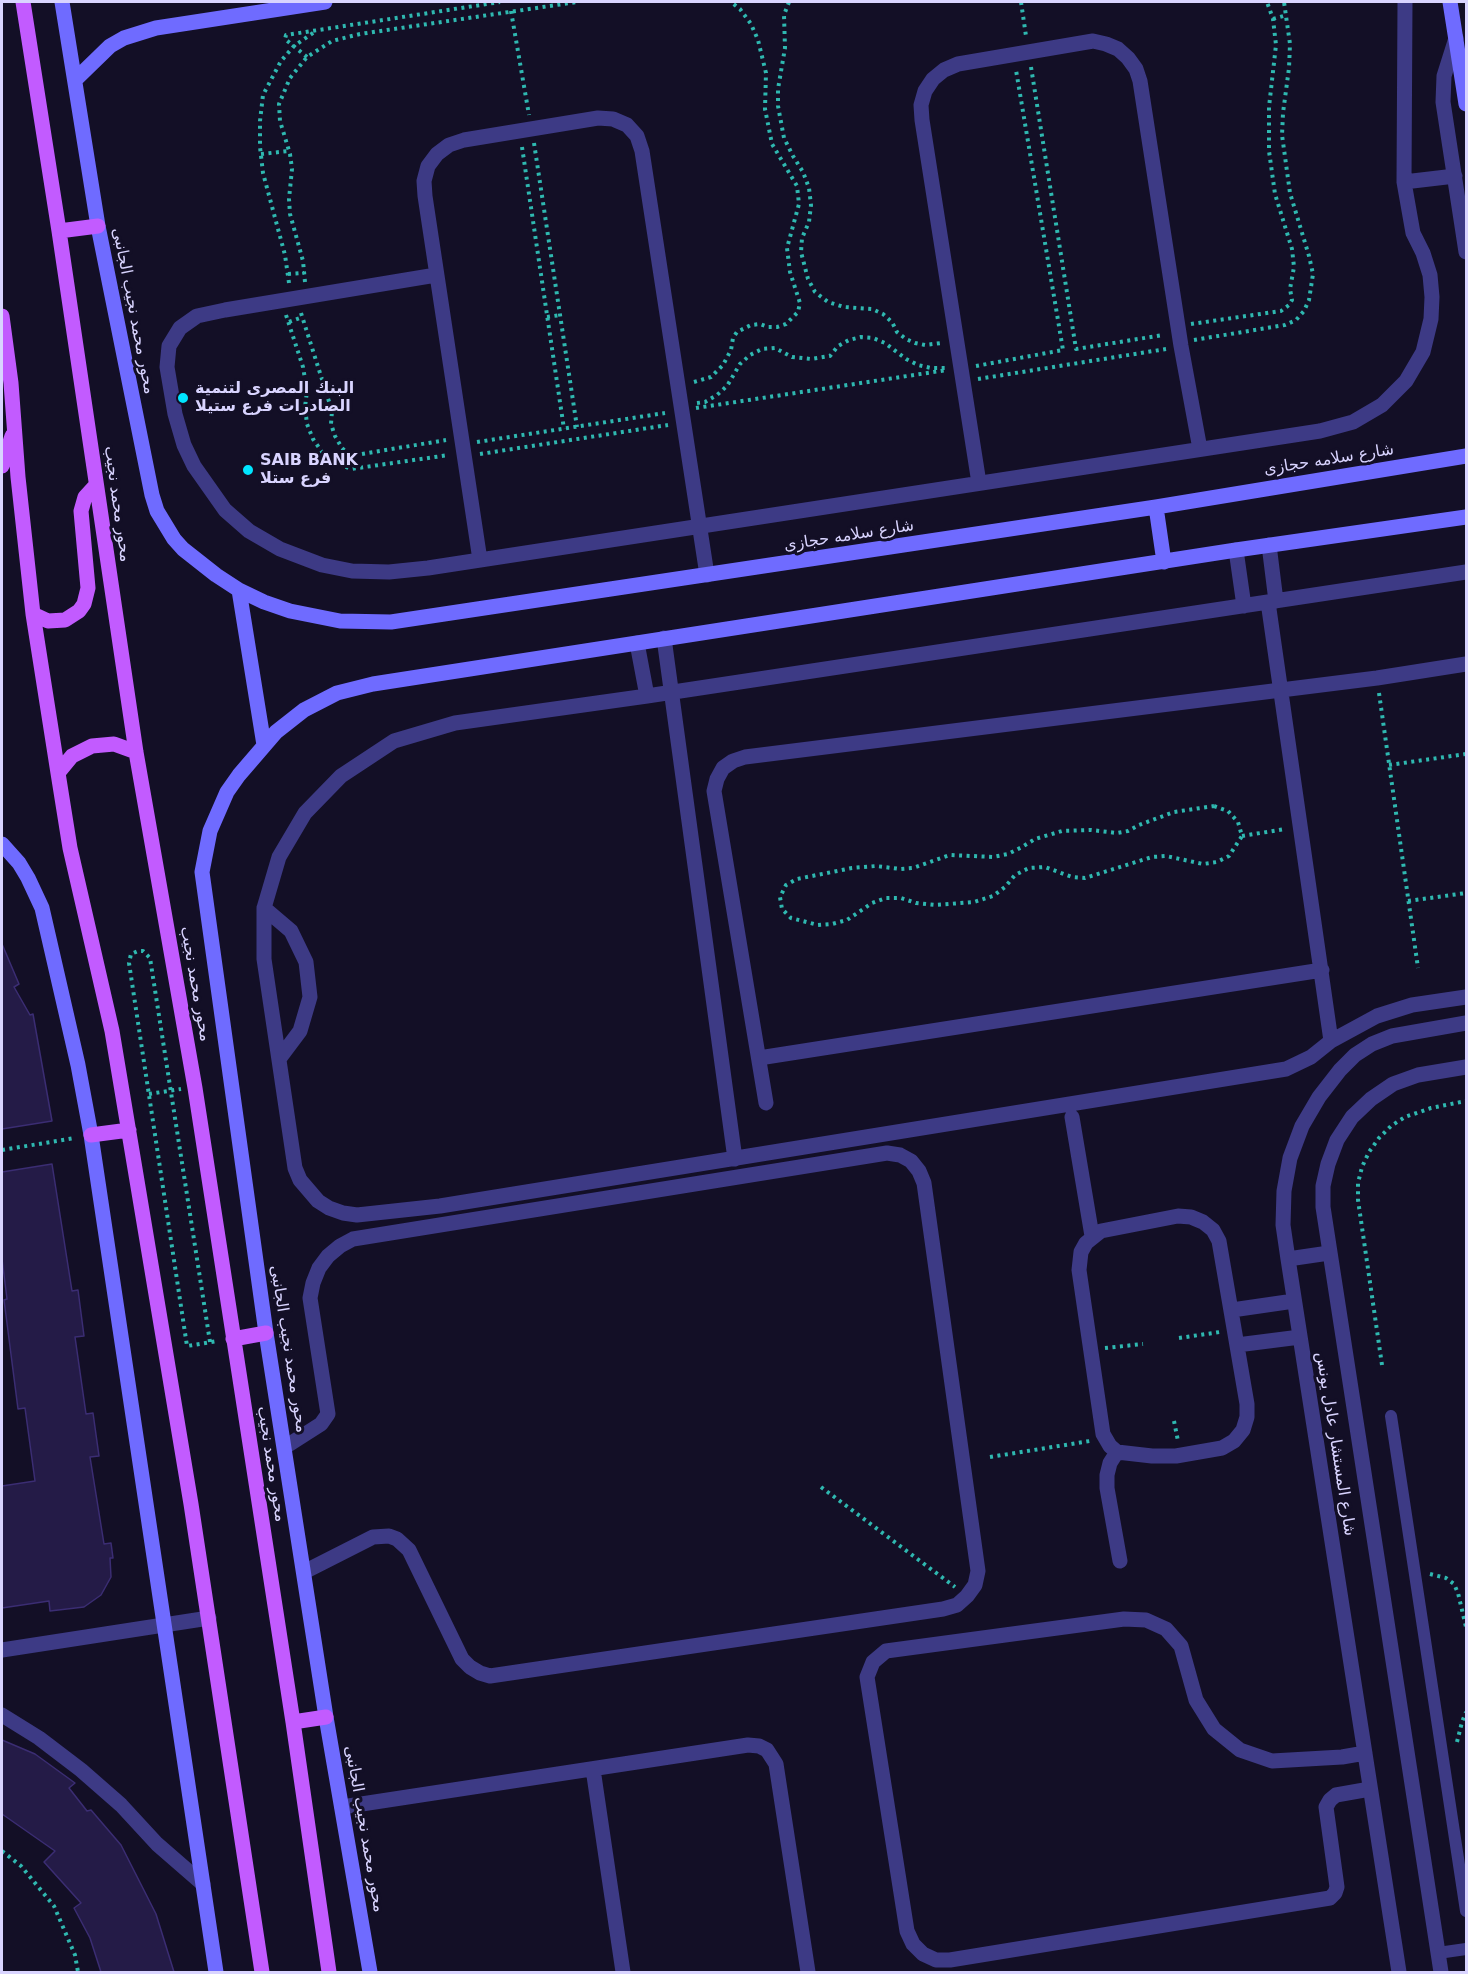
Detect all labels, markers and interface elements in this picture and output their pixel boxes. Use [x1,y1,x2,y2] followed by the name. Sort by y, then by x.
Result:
[107,226,159,396] street label: محور محمد نجيب الجانبى
[195,379,354,417] place label: البنك المصرى لتنمية الصادرات فرع ستيلا
[176,391,190,405] marker: البنك المصرى لتنمية الصادرات فرع ستيلا
[1263,440,1395,480] street label: شارع سلامه حجازى
[99,445,135,563] street label: محور محمد نجيب
[260,451,358,489] place label: SAIB BANK فرع ستلا
[241,463,255,477] marker: SAIB BANK فرع ستلا
[783,516,915,556] street label: شارع سلامه حجازى
[175,925,215,1043] street label: محور محمد نجيب
[265,1264,311,1434] street label: محور محمد نجيب الجانبى
[1311,1351,1359,1537] street label: شارع المستشار عادل يونس
[252,1405,290,1523] street label: محور محمد نجيب
[340,1744,388,1914] street label: محور محمد نجيب الجانبى

